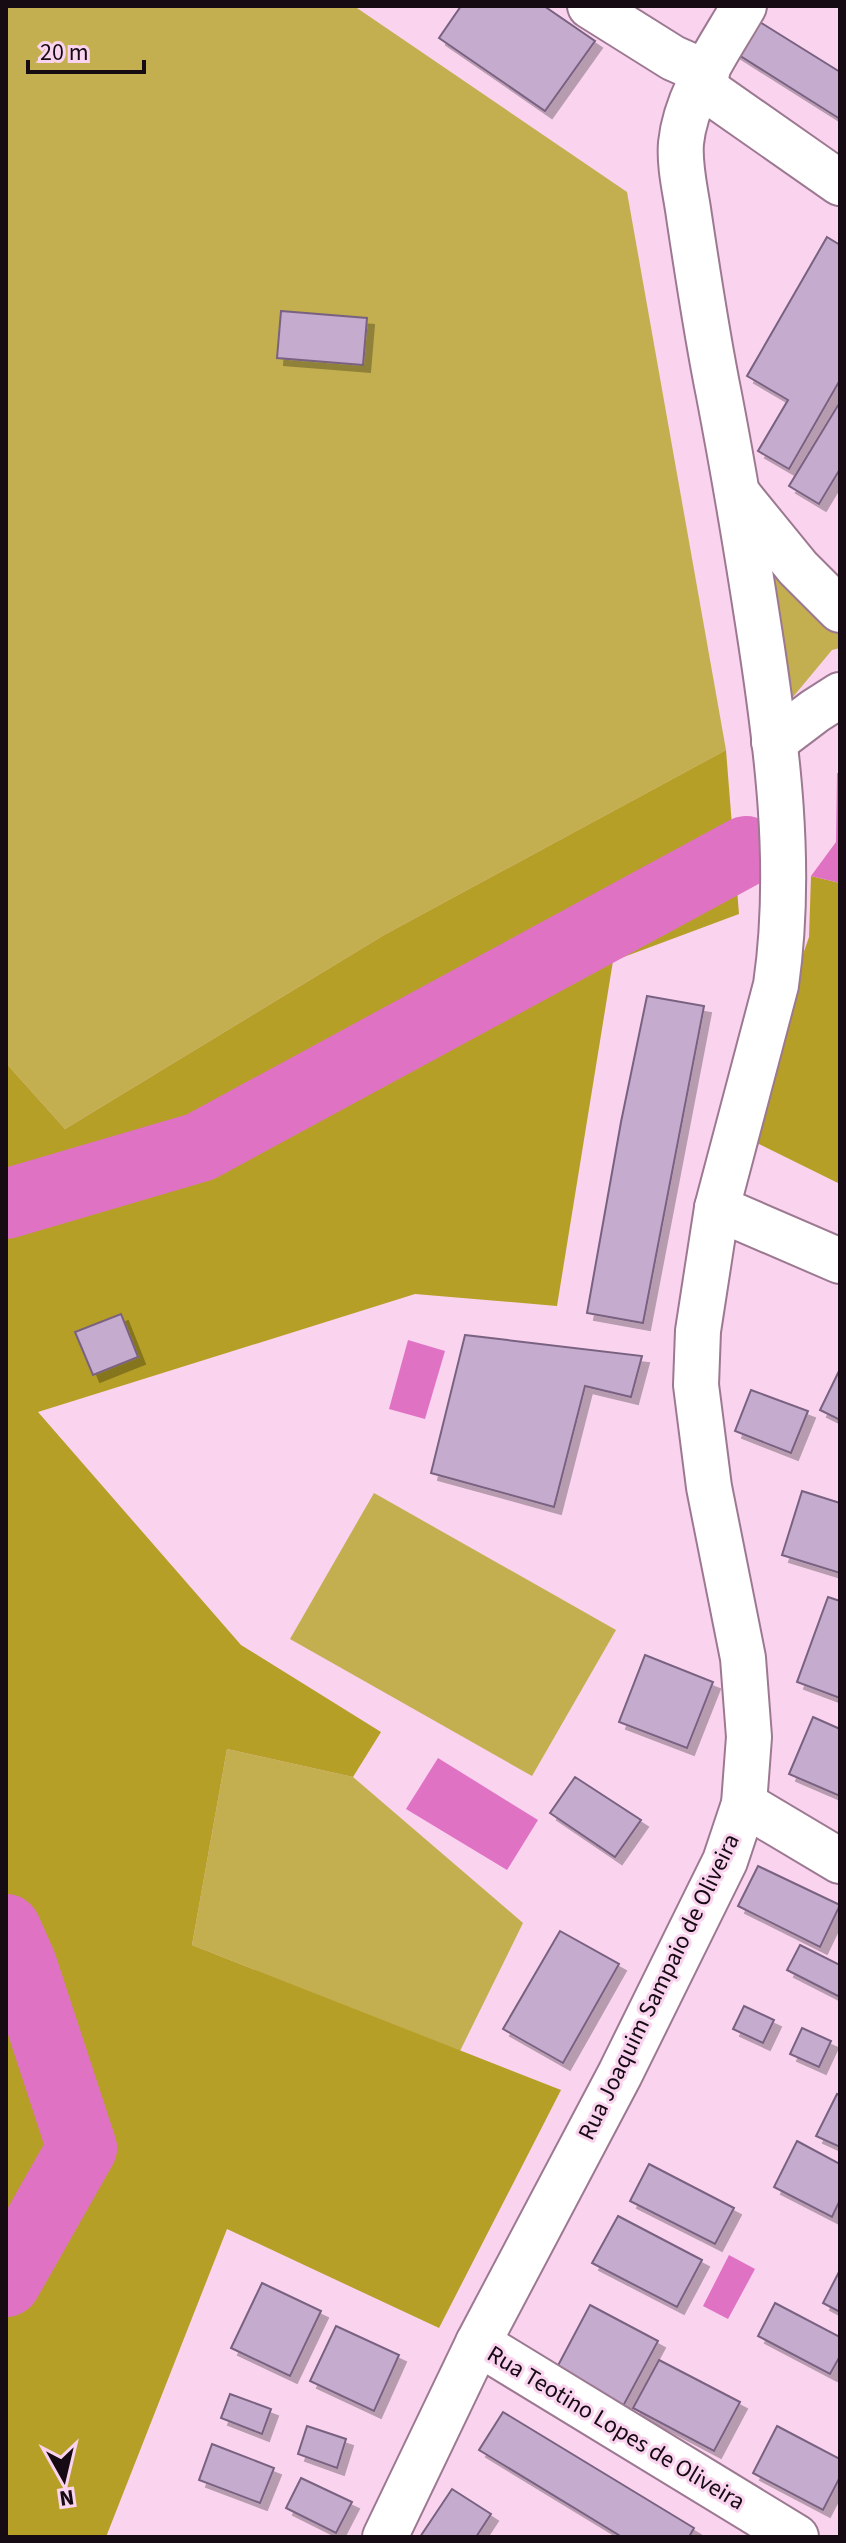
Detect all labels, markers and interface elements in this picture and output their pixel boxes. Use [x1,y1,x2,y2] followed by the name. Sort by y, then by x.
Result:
[28,24,144,74] scale bar
[40,35,89,70] text: 20 m
[569,1828,749,2146] street label: Rua Joaquim Sampaio de Oliveira
[480,2337,752,2519] street label: Rua Teotino Lopes de Oliveira
[24,2439,104,2519] north arrow
[57,2481,76,2515] text: N

